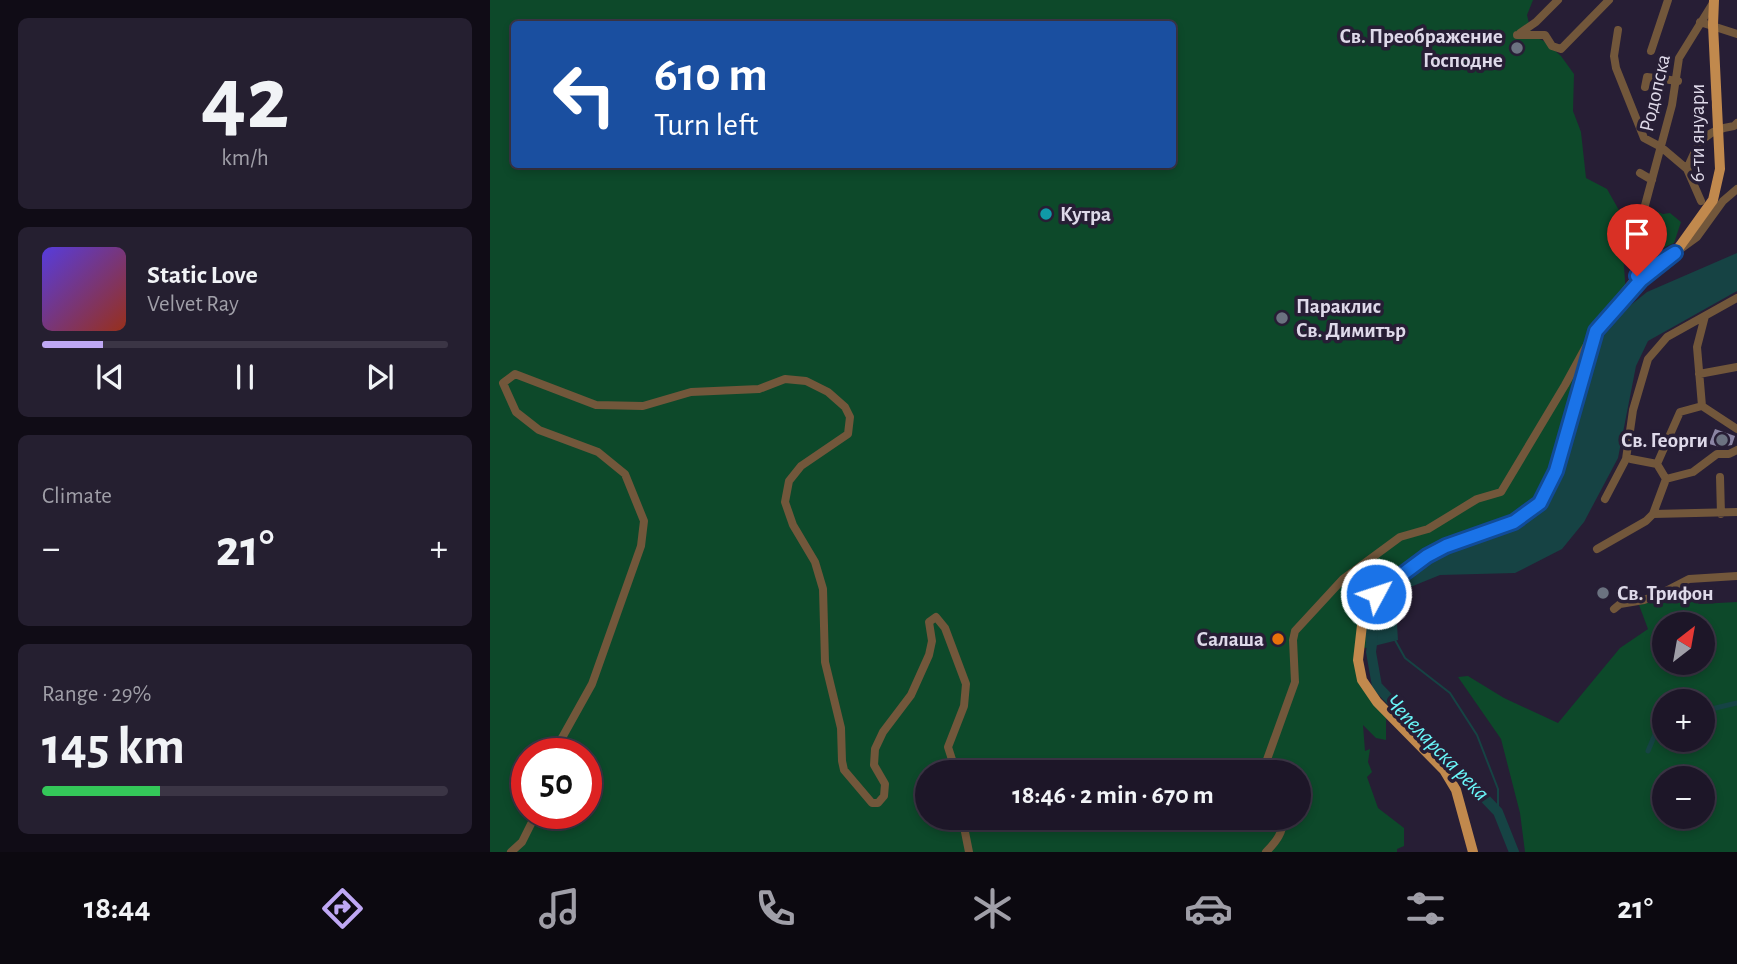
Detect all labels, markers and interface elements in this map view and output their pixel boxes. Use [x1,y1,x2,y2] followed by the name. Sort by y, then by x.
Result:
[1340,26,1503,71] place label: Св. Преображение Господне
[1509,40,1525,56] marker: Св. Преображение Господне
[539,49,630,140] icon: left
[654,51,768,100] text: 610 m
[1636,52,1674,134] street label: Родопска
[201,54,289,145] text: 42
[1687,84,1708,182] street label: 6-ти януари
[654,109,758,141] text: Turn left
[221,147,269,170] text: km/h
[1060,204,1111,225] place label: Кутра
[1607,204,1667,276] pin
[1038,206,1054,222] marker: Кутра
[1618,215,1656,253] icon: arrive
[147,262,258,288] text: Static Love
[147,293,239,316] text: Velvet Ray
[1296,296,1406,341] place label: Параклис Св. Димитър
[1274,310,1290,326] marker: Параклис Св. Димитър
[91,358,129,396] icon: previous
[226,358,264,396] icon: pause
[361,358,399,396] icon: next
[1621,430,1708,451] place label: Св. Георги
[1714,432,1730,448] marker: Св. Георги
[42,485,112,508] text: Climate
[216,523,274,575] text: 21°
[42,530,60,568] text: −
[430,530,448,568] text: +
[1339,557,1413,631] position arrow
[1617,583,1714,604] place label: Св. Трифон
[1595,585,1611,601] marker: Св. Трифон
[1652,612,1715,676] north arrow
[1652,612,1715,829] map controls
[1197,629,1264,650] place label: Салаша
[1270,631,1286,647] marker: Салаша
[42,683,151,706] text: Range · 29%
[1652,689,1715,752] button: +
[1381,690,1493,806] water label: Чепеларска река
[42,721,185,773] text: 145 km
[511,738,602,829] speed limit sign: 50
[1652,766,1715,829] button: −
[1012,782,1214,808] text: 18:46 · 2 min · 670 m
[318,884,367,933] icon: directions
[535,884,584,933] icon: music
[751,884,800,933] icon: phone
[968,884,1017,933] icon: climate
[1184,884,1233,933] icon: car
[1401,884,1450,933] icon: filters
[84,892,151,924] text: 18:44
[1617,892,1653,924] text: 21°

